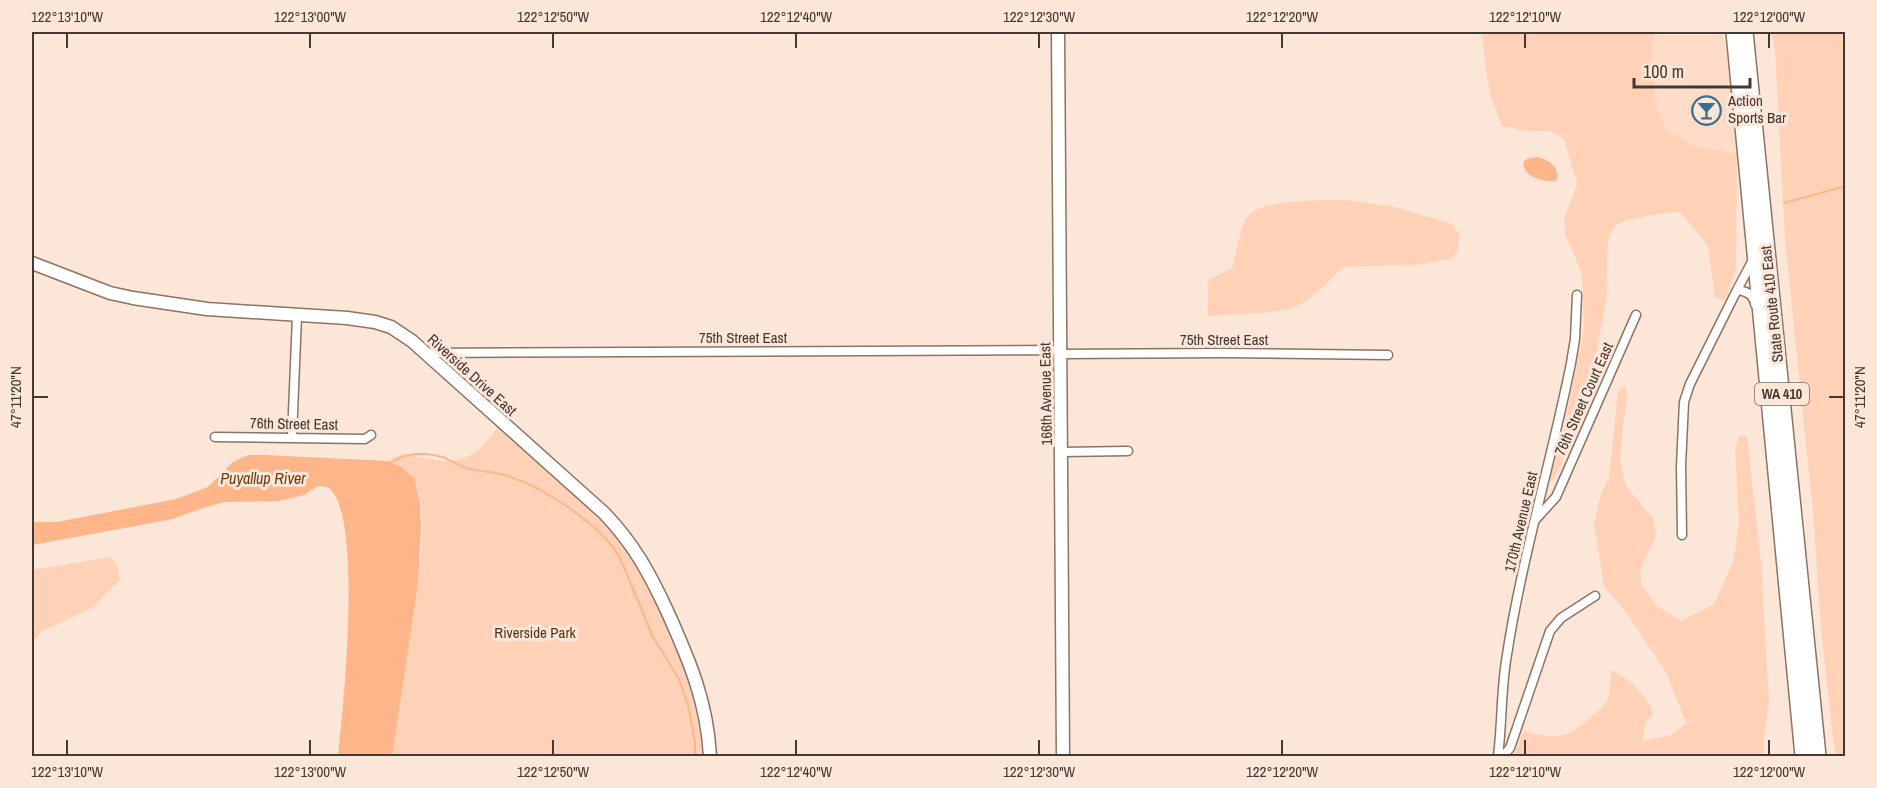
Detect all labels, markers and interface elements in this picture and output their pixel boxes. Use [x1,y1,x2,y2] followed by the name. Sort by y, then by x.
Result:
[31,6,103,27] text: 122°13'10"W
[274,6,346,27] text: 122°13'00"W
[517,6,589,27] text: 122°12'50"W
[760,6,832,27] text: 122°12'40"W
[1003,6,1075,27] text: 122°12'30"W
[1246,6,1318,27] text: 122°12'20"W
[1489,6,1561,27] text: 122°12'10"W
[1733,6,1805,27] text: 122°12'00"W
[1634,51,1750,89] scale bar
[1643,59,1684,84] text: 100 m
[1727,90,1786,128] place label: Action Sports Bar
[1691,94,1723,126] bar icon: Action Sports Bar
[1755,244,1788,363] street label: State Route 410 East
[699,327,788,348] street label: 75th Street East
[423,329,522,421] street label: Riverside Drive East
[1180,329,1269,350] street label: 75th Street East
[1549,338,1618,459] street label: 76th Street Court East
[1034,342,1057,446] street label: 166th Avenue East
[5,366,26,428] text: 47°11'20"N
[1849,366,1870,428] text: 47°11'20"N
[1755,383,1809,405] road number: WA 410
[250,412,339,435] street label: 76th Street East
[220,467,306,489] water label: Puyallup River
[1499,469,1542,574] street label: 170th Avenue East
[494,622,577,643] park label: Riverside Park
[31,761,103,782] text: 122°13'10"W
[274,761,346,782] text: 122°13'00"W
[517,761,589,782] text: 122°12'50"W
[760,761,832,782] text: 122°12'40"W
[1003,761,1075,782] text: 122°12'30"W
[1246,761,1318,782] text: 122°12'20"W
[1489,761,1561,782] text: 122°12'10"W
[1733,761,1805,782] text: 122°12'00"W

